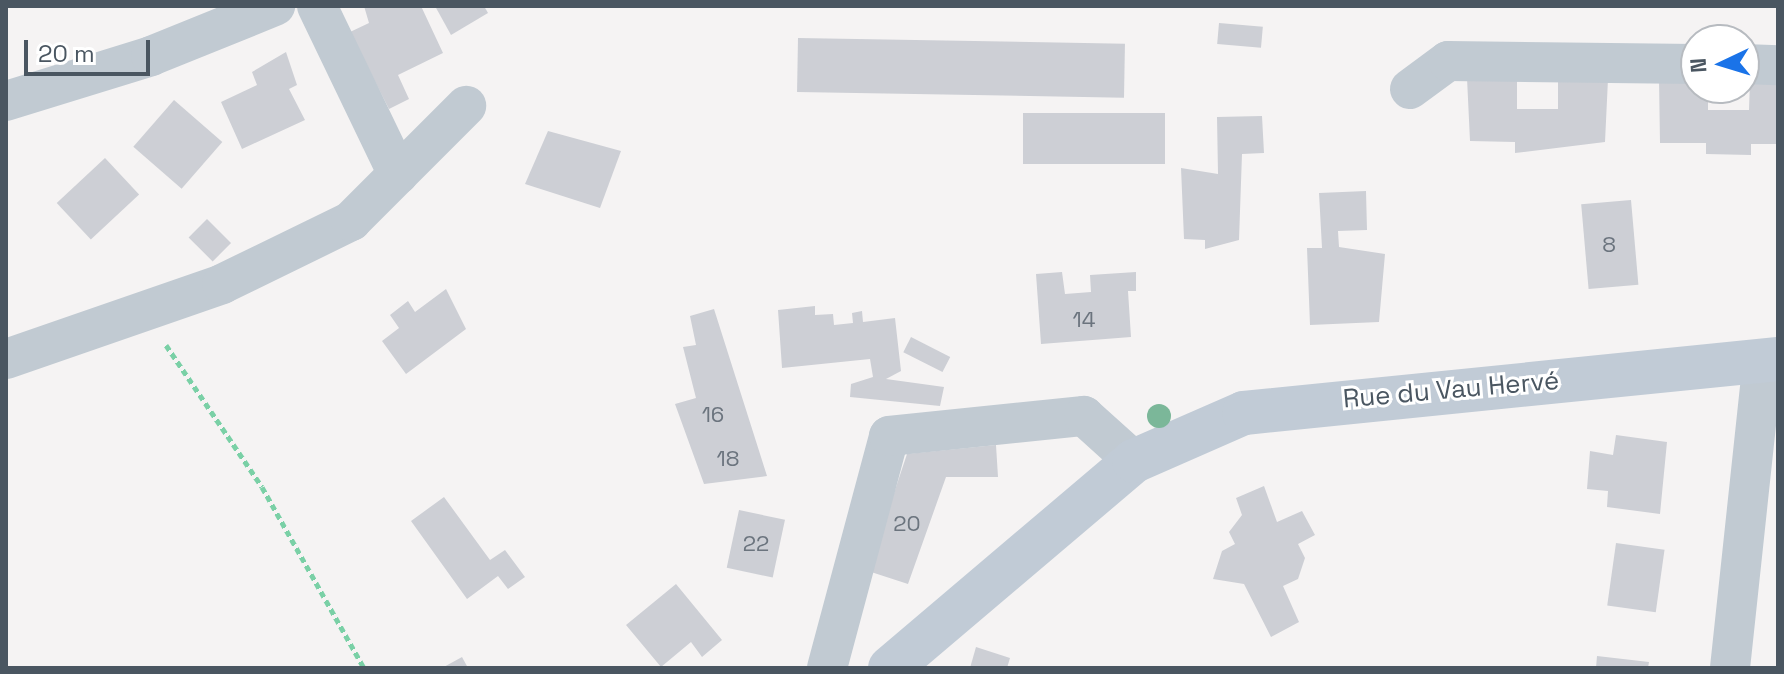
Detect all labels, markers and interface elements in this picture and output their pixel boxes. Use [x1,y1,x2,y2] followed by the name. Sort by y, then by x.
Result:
[28,24,154,74] scale bar
[1680,24,1760,104] north arrow
[38,38,95,69] text: 20 m
[1684,57,1713,74] text: N
[1602,232,1616,258] house number: 8
[1073,307,1095,333] house number: 14
[1341,365,1561,415] street label: Rue du Vau Hervé
[702,402,724,428] house number: 16
[717,446,739,472] house number: 18
[893,511,921,537] house number: 20
[743,531,769,557] house number: 22

